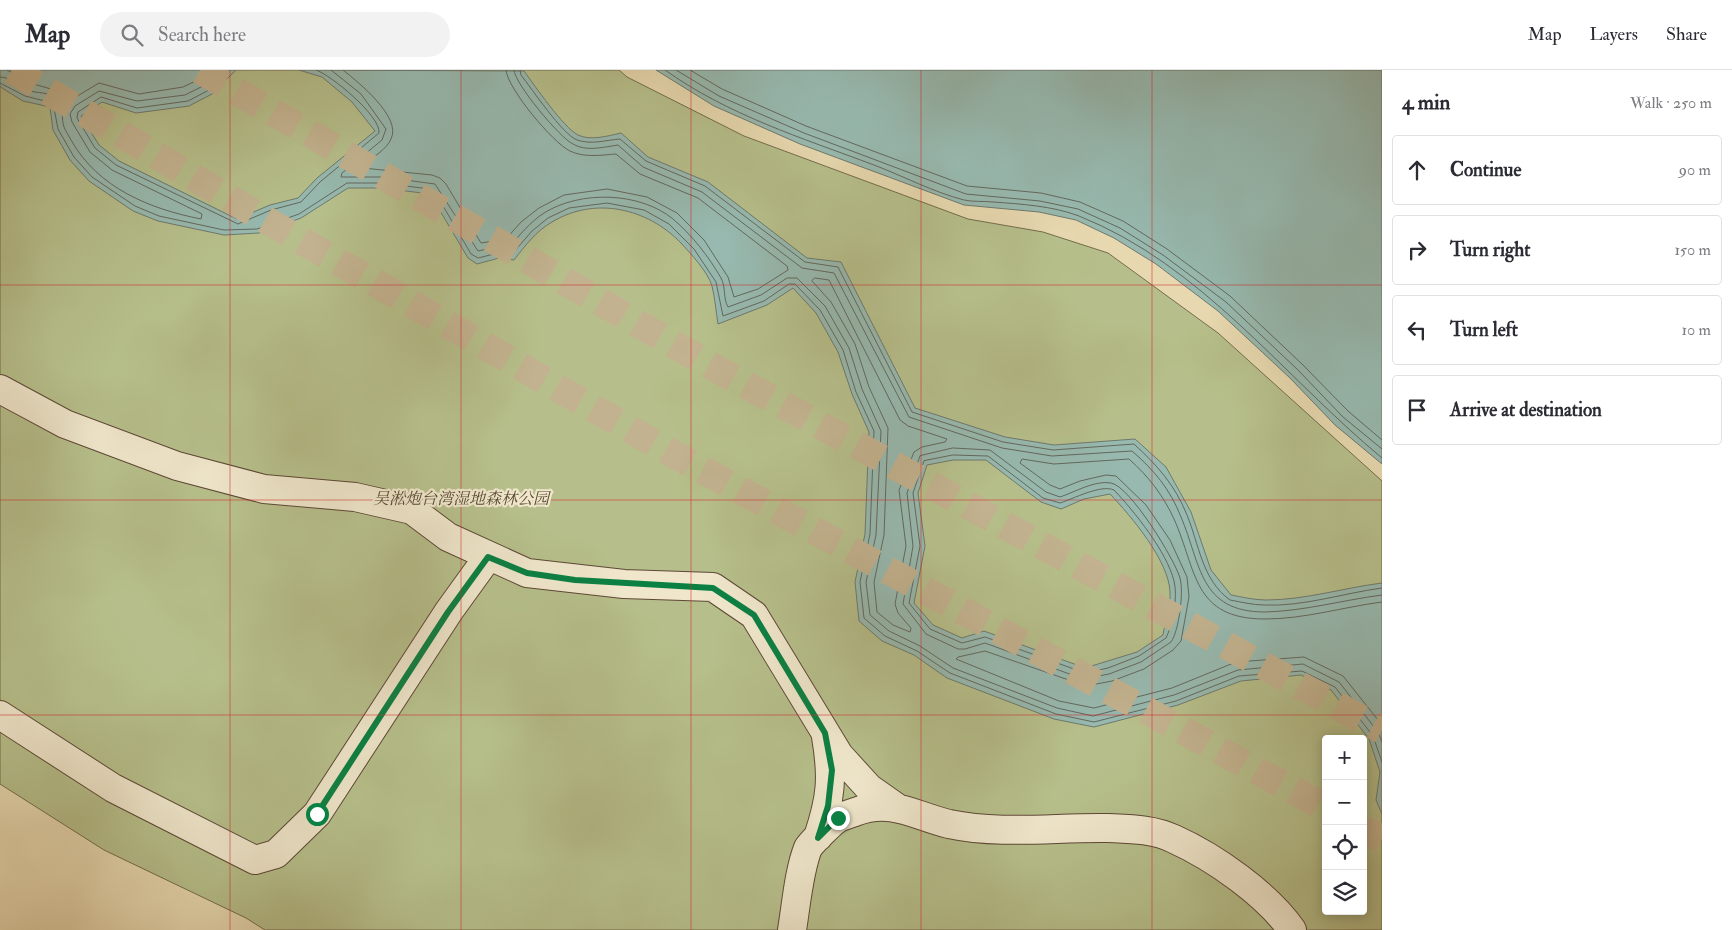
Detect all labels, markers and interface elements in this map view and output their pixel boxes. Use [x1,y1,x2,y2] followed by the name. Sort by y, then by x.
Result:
[100,12,450,57] search box
[25,19,70,50] text: Map
[118,21,146,49] icon: search
[158,23,246,47] text: Search here
[1528,23,1562,46] text: Map
[1590,23,1638,46] text: Layers
[1666,23,1707,46] text: Share
[1402,89,1450,116] text: 4 min
[1630,93,1712,113] text: Walk · 250 m
[1403,156,1431,184] icon: ahead
[1450,158,1521,182] text: Continue
[1679,160,1711,180] text: 90 m
[1403,236,1431,264] icon: right
[1450,238,1530,262] text: Turn right
[1674,240,1711,260] text: 150 m
[1403,316,1431,344] icon: left
[1450,318,1518,342] text: Turn left
[1681,320,1711,340] text: 10 m
[1403,396,1431,424] icon: arrive
[1450,398,1602,422] text: Arrive at destination
[373,489,552,509] park label: 吴淞炮台湾湿地森林公园
[1322,735,1367,915] map controls
[1322,735,1367,780] button: +
[1322,780,1367,825] button: −
[306,803,329,826] route start
[827,807,850,830] route end
[1322,825,1367,870] button: locate
[1322,870,1367,915] button: layers

